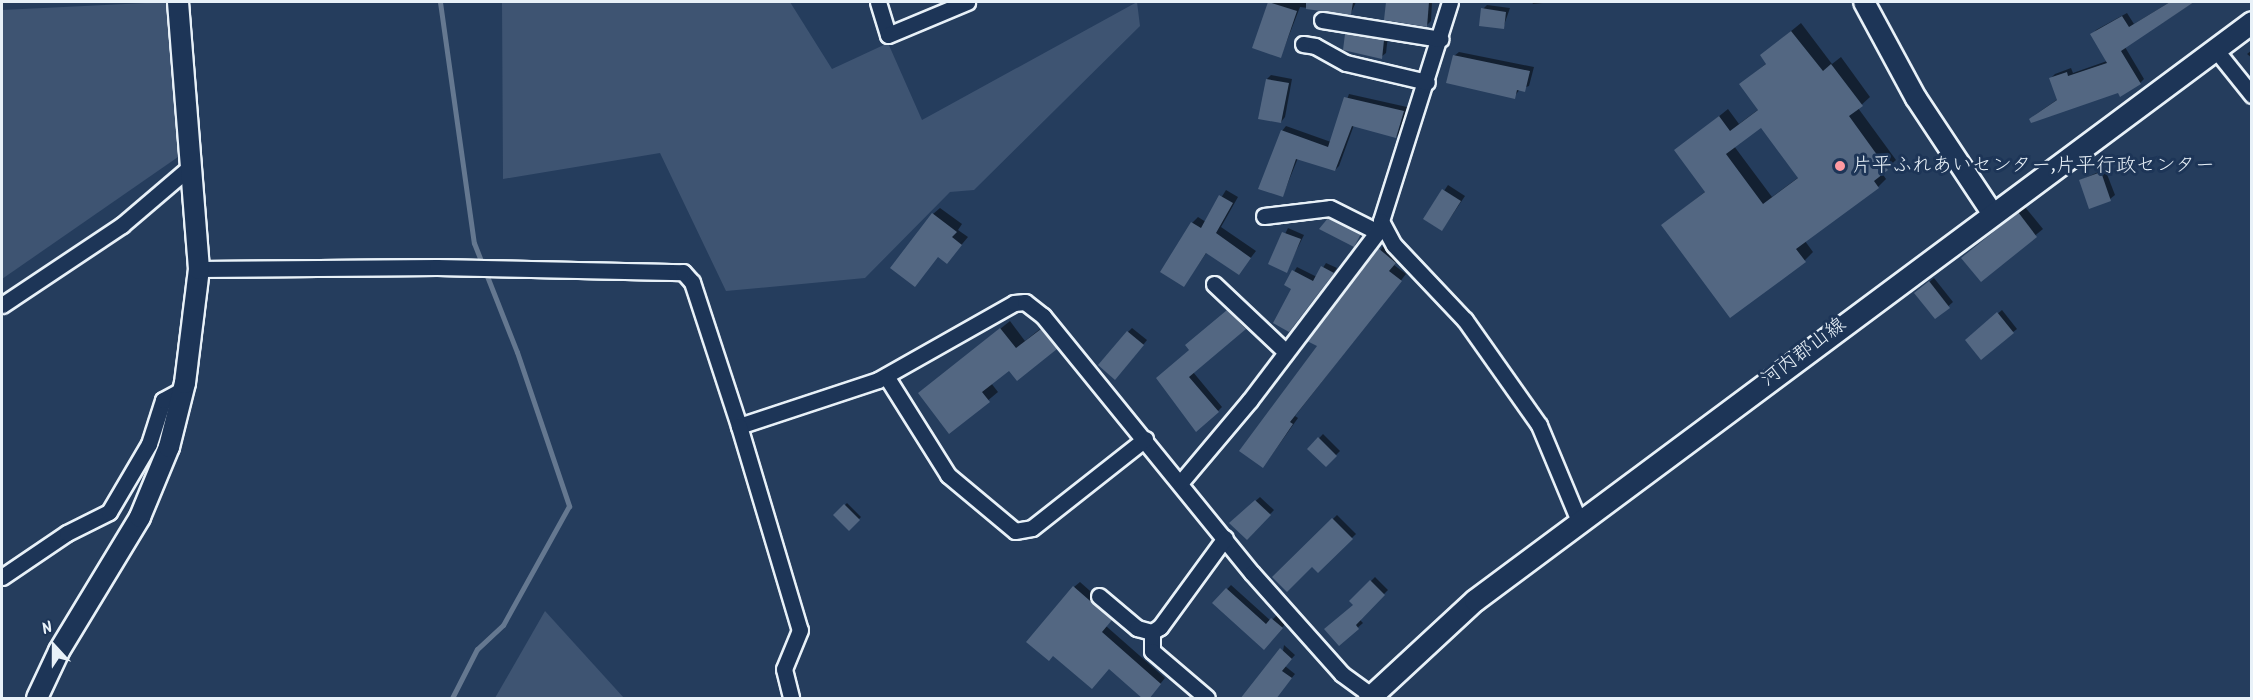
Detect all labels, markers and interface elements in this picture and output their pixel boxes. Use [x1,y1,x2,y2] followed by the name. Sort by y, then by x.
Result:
[1852,154,2217,178] place label: 片平ふれあいセンター,片平行政センター
[1833,159,1847,173] marker: 片平ふれあいセンター,片平行政センター
[1757,313,1851,393] street label: 河内郡山線
[38,615,57,642] text: N
[24,616,84,676] north arrow

